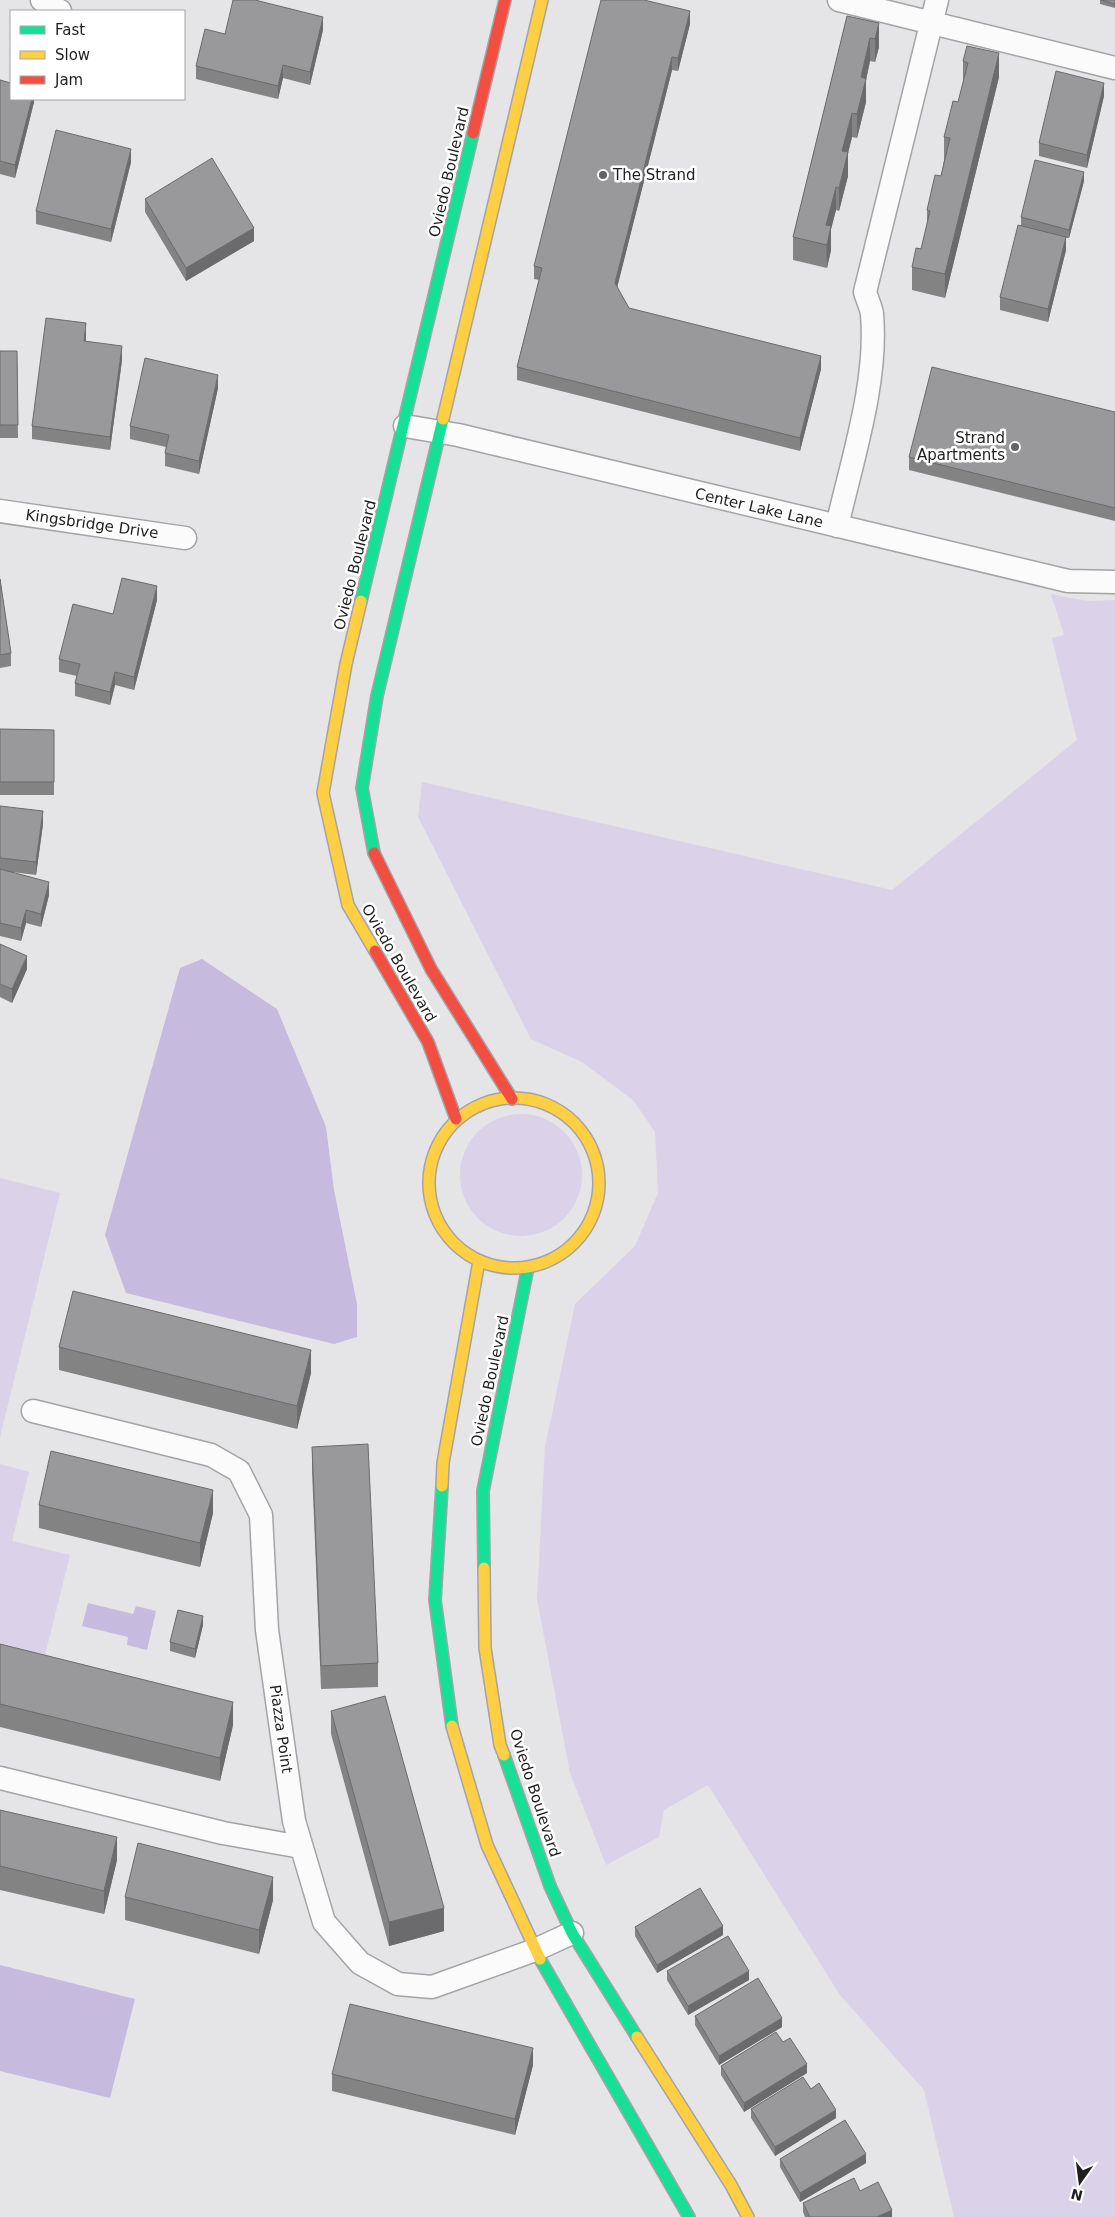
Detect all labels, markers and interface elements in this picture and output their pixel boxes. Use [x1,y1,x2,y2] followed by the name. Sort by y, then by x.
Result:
[10,10,185,100] legend
[55,21,85,39] text: Fast
[55,46,90,64] text: Slow
[54,71,83,89] text: Jam
[425,105,473,239] street label: Oviedo Boulevard
[612,166,695,184] place label: The Strand
[597,169,609,181] marker: The Strand
[917,429,1005,464] place label: Strand Apartments
[1009,441,1021,453] marker: Strand Apartments
[693,484,825,532] street label: Center Lake Lane
[330,498,380,632] street label: Oviedo Boulevard
[25,506,159,542] street label: Kingsbridge Drive
[358,901,440,1025] street label: Oviedo Boulevard
[467,1314,513,1448] street label: Oviedo Boulevard
[266,1684,296,1774] street label: Piazza Point
[506,1727,564,1859] street label: Oviedo Boulevard
[1055,2157,1105,2207] north arrow
[1069,2185,1084,2204] text: N

